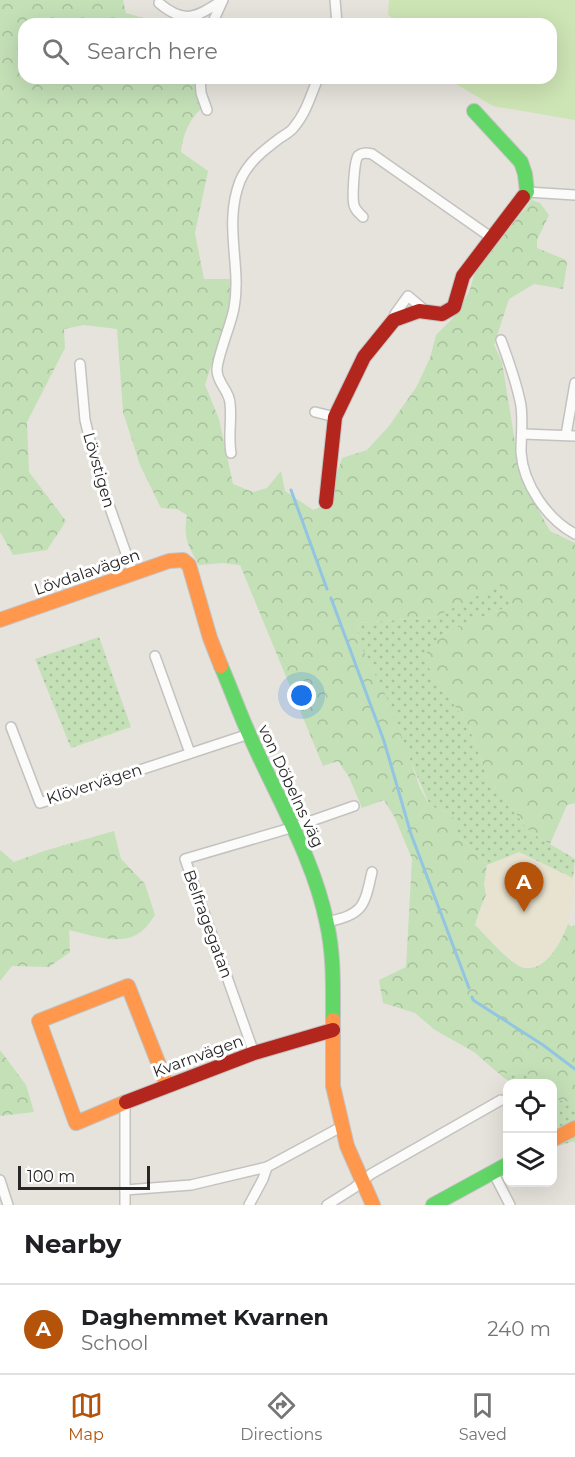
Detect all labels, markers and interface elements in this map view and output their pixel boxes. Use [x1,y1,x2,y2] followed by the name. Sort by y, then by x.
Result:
[18,18,557,84] search box
[39,35,72,68] icon: search
[87,38,218,65] text: Search here
[79,430,119,510] street label: Lövstigen
[32,545,142,599] street label: Lövdalavägen
[287,681,316,710] your location
[254,722,328,850] street label: von Döbelns väg
[44,760,144,808] street label: Klövervägen
[504,862,544,912] pin: A
[180,867,236,981] street label: Belfragegatan
[150,1031,246,1081] street label: Kvarnvägen
[503,1079,557,1187] map controls
[503,1079,557,1133] button: locate
[503,1133,557,1187] button: layers
[18,1163,150,1190] scale bar
[27,1167,75,1186] text: 100 m
[24,1228,121,1260] text: Nearby
[81,1304,329,1331] text: Daghemmet Kvarnen
[36,1317,51,1341] text: A
[487,1317,551,1341] text: 240 m
[81,1331,148,1355] text: School
[68,1389,104,1444] tab: Map
[240,1389,322,1444] tab: Directions
[459,1389,507,1444] tab: Saved

